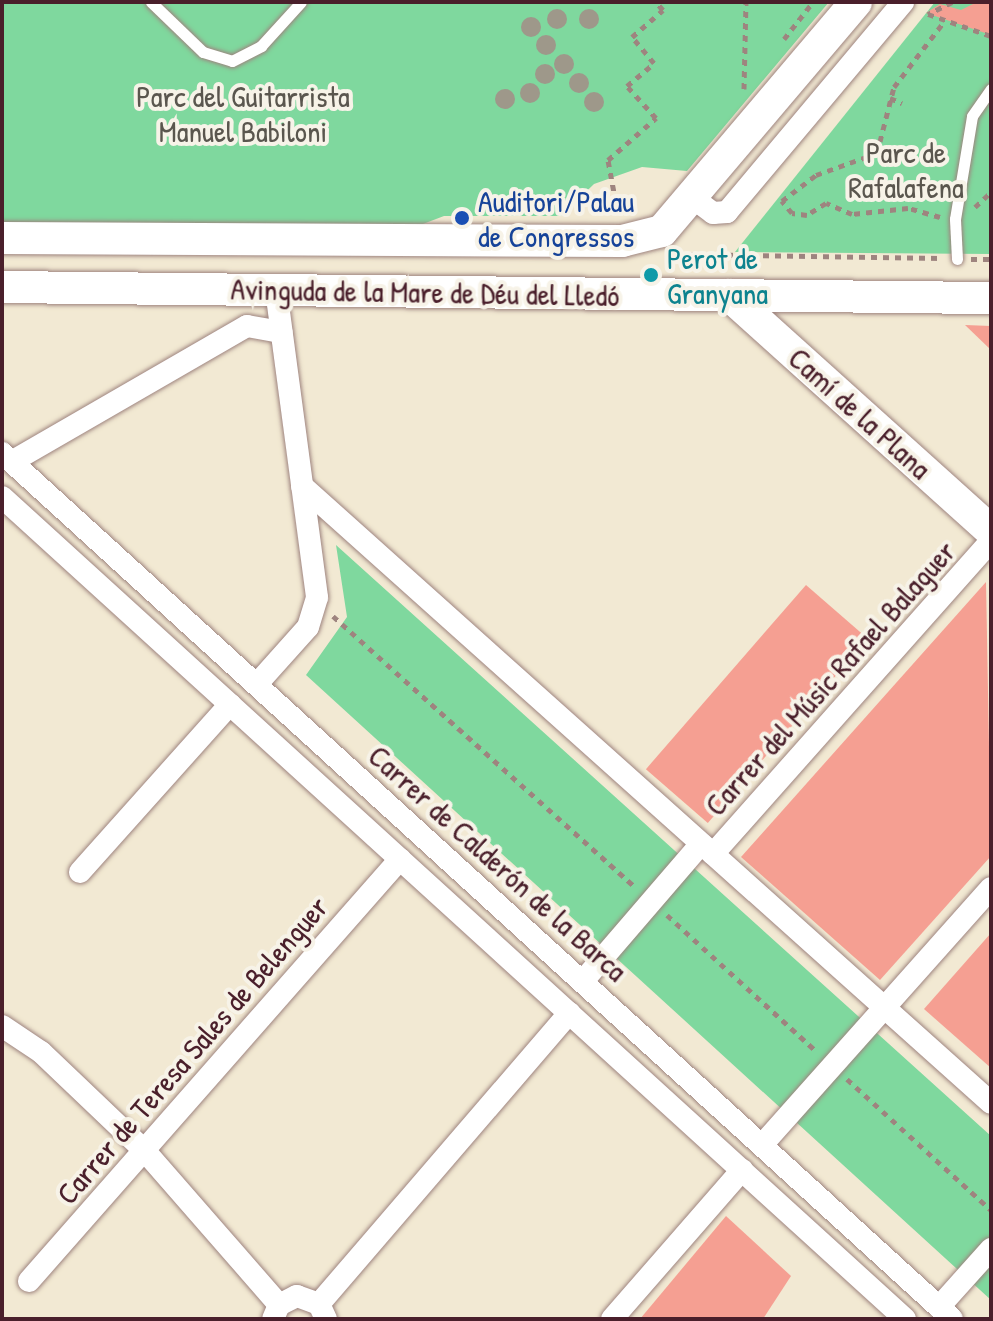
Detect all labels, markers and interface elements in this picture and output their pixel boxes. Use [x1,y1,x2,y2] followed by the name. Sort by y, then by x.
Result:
[136,78,350,148] park label: Parc del Guitarrista Manuel Babiloni
[848,134,964,204] park label: Parc de Rafalafena
[478,183,634,254] place label: Auditori/Palau de Congressos
[453,209,471,227] marker: Auditori/Palau de Congressos
[667,240,768,310] place label: Perot de Granyana
[642,266,660,284] marker: Perot de Granyana
[230,271,620,313] street label: Avinguda de la Mare de Déu del Lledó
[781,340,939,486] street label: Camí de la Plana
[697,533,963,823] street label: Carrer del Músic Rafael Balaguer
[361,737,635,989] street label: Carrer de Calderón de la Barca
[49,889,335,1211] street label: Carrer de Teresa Sales de Belenguer

